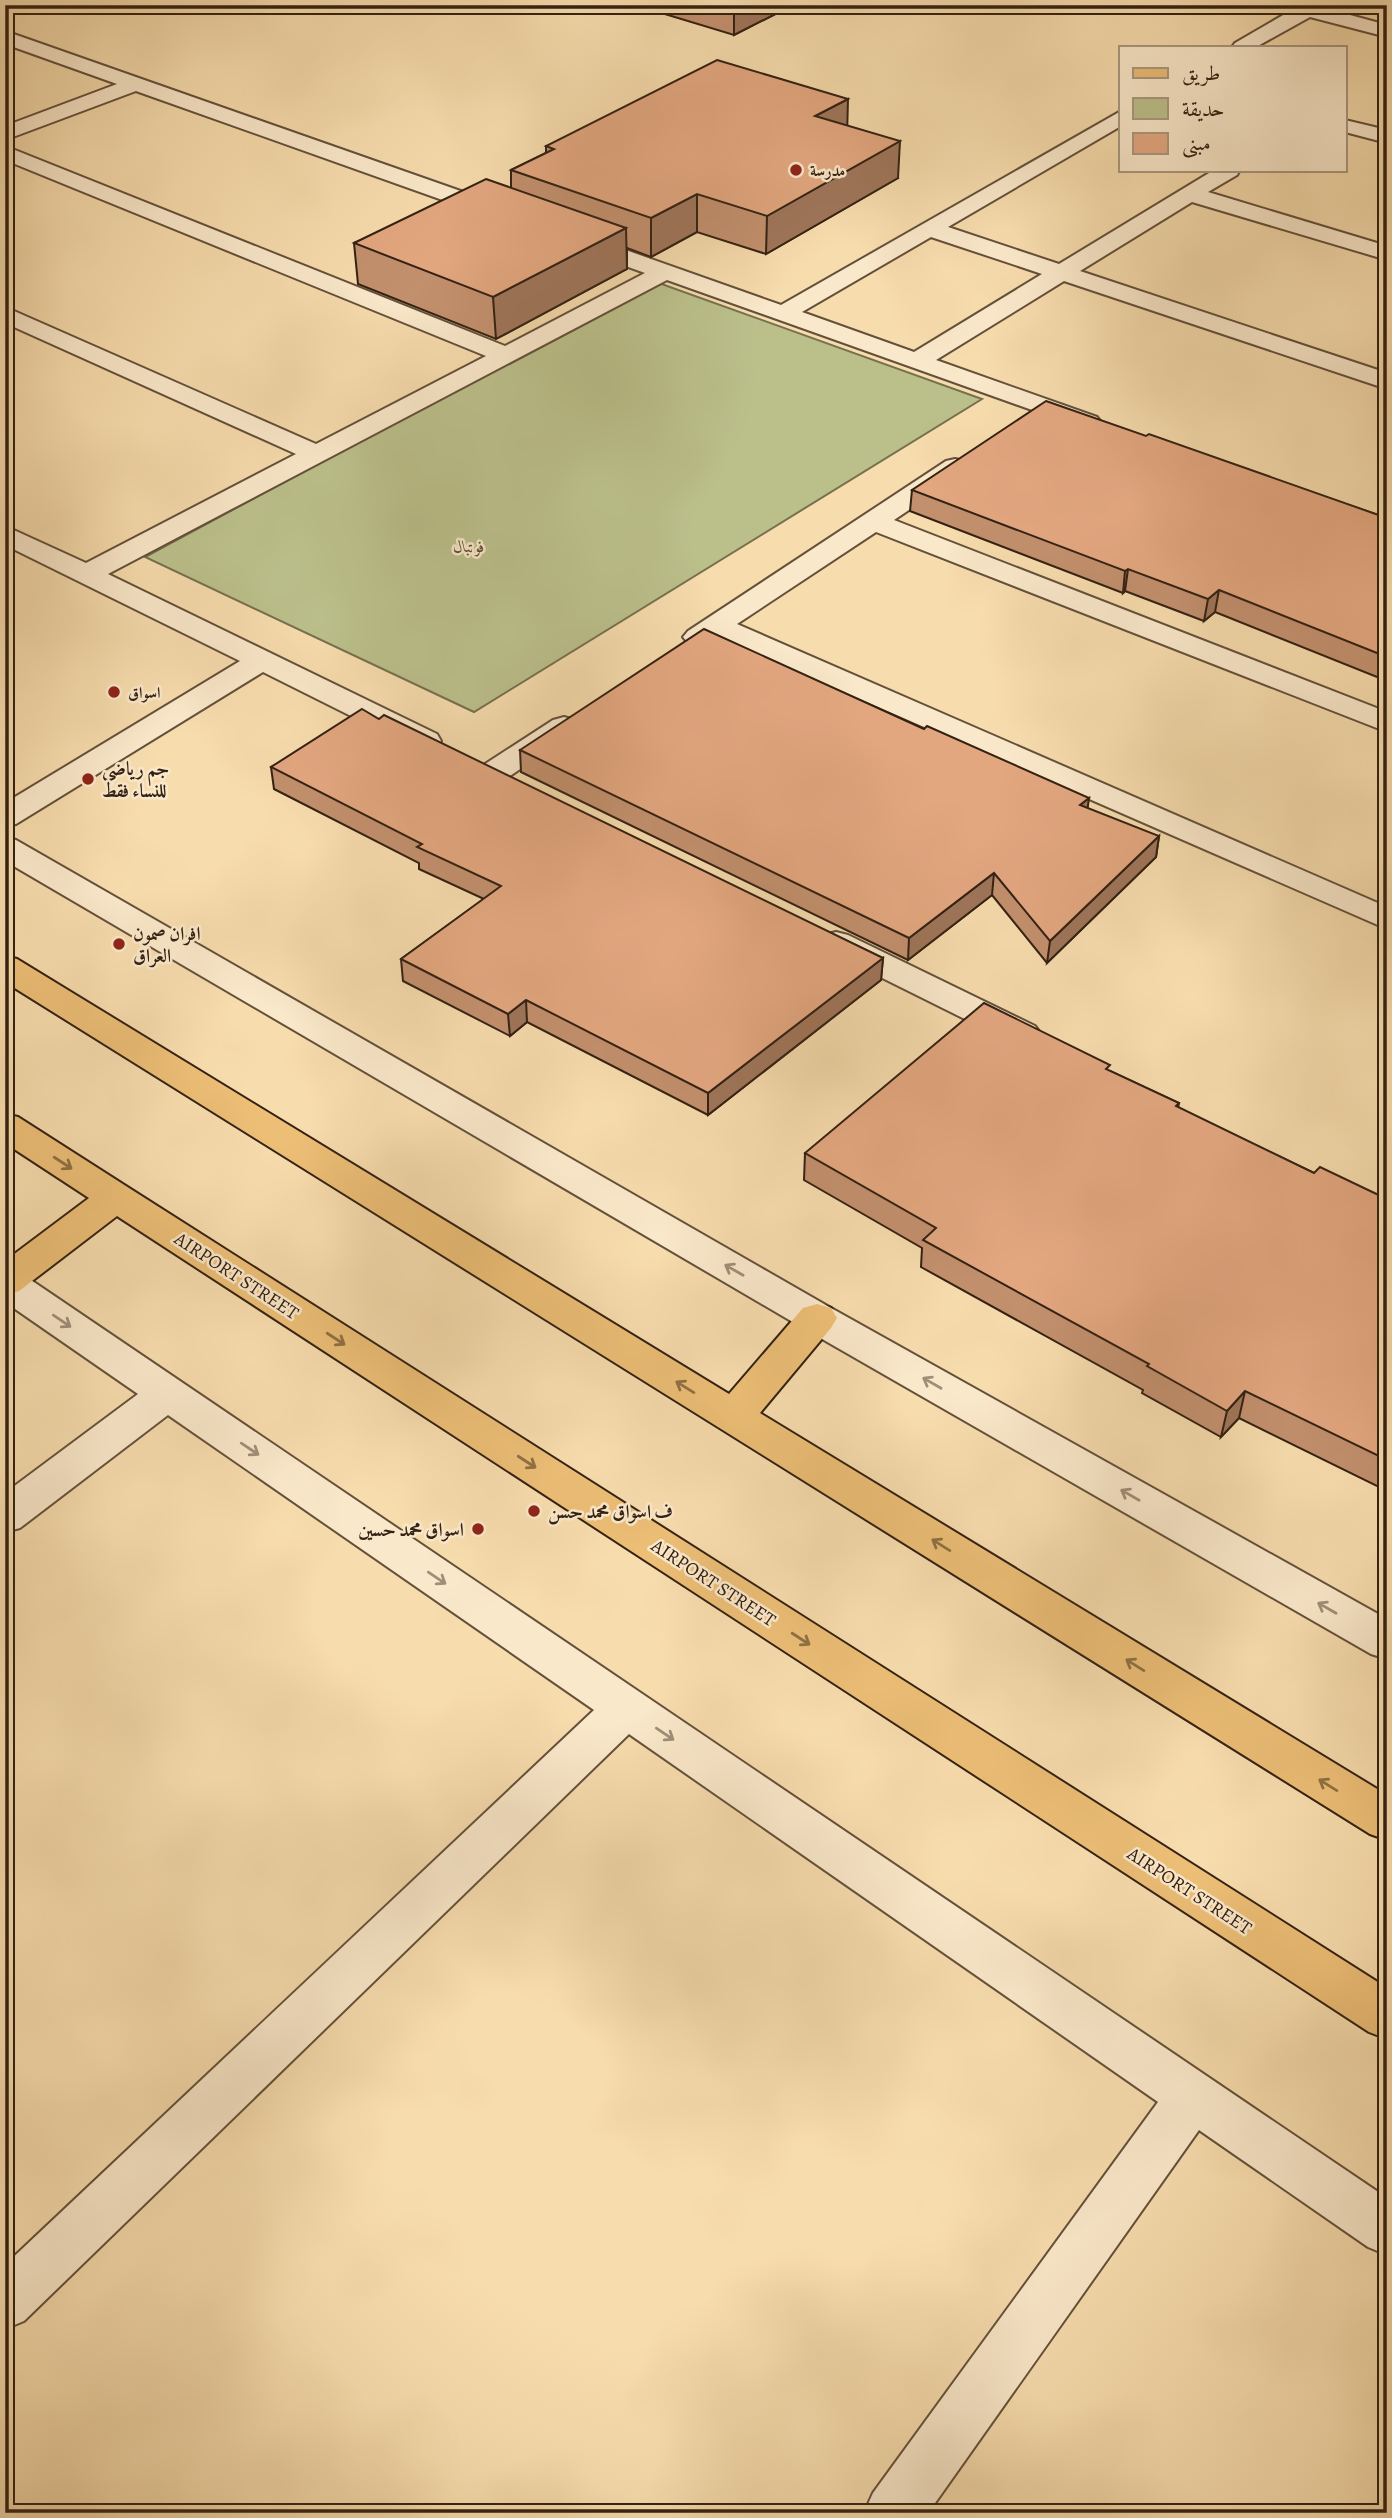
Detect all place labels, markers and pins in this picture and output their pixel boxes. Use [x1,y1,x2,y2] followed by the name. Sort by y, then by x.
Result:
[810,160,845,182] place label: مدرسة
[788,162,804,178] marker: مدرسة
[128,682,161,704] place label: اسواق
[106,684,122,700] marker: اسواق
[102,756,170,804] place label: جم رياضي للنساء فقط
[80,771,96,787] marker: جم رياضي للنساء فقط
[133,921,201,969] place label: افران صمون العراق
[111,936,127,952] marker: افران صمون العراق
[548,1499,673,1525] place label: ف اسواق محمد حسن
[526,1503,542,1519] marker: ف اسواق محمد حسن
[358,1517,464,1543] place label: اسواق محمد حسين
[470,1521,486,1537] marker: اسواق محمد حسين

